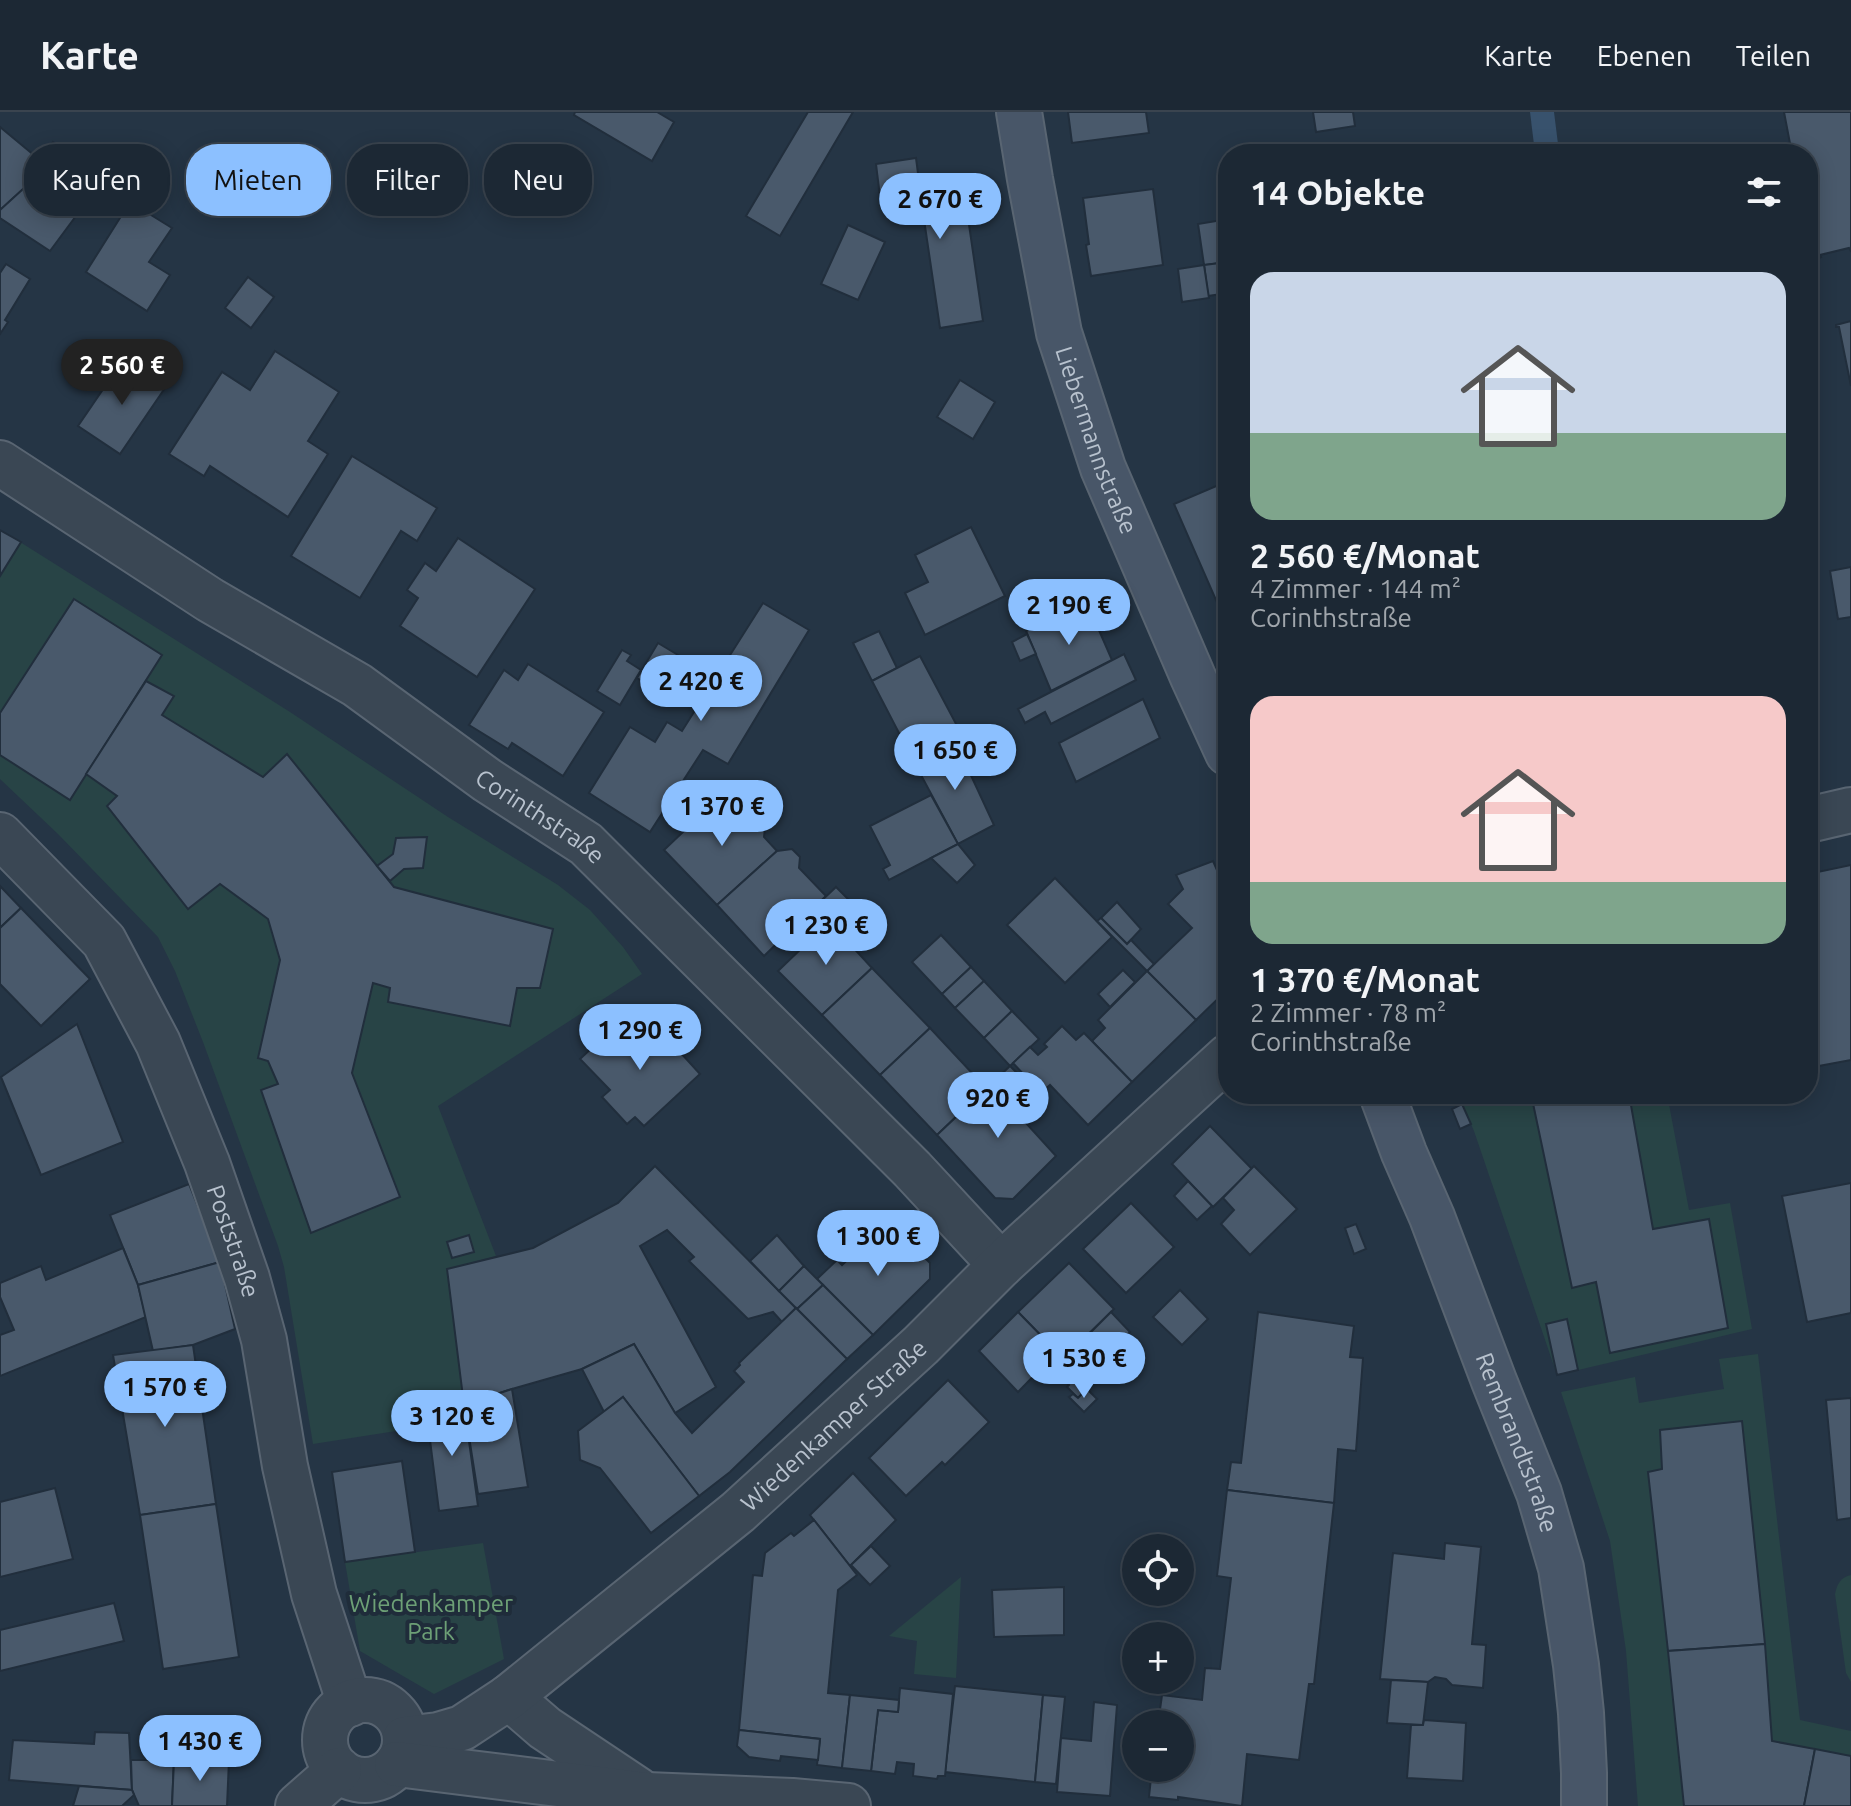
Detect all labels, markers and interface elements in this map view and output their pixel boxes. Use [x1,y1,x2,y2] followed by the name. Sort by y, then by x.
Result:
[40,34,139,76] text: Karte
[1484,40,1553,71] text: Karte
[1597,40,1692,71] text: Ebenen
[1736,40,1811,71] text: Teilen
[24,144,170,216] chip: Kaufen
[186,144,331,216] chip: Mieten
[347,144,468,216] chip: Filter
[484,144,592,216] chip: Neu
[1742,170,1786,214] icon: filters
[866,173,1014,241] pin: 2 670 €
[1250,173,1425,211] text: 14 Objekte
[897,184,983,213] text: 2 670 €
[1446,324,1590,468] icon: home
[48,339,196,407] pin: 2 560 €
[1051,343,1143,538] street label: Liebermannstraße
[79,350,165,379] text: 2 560 €
[1250,536,1480,574] text: 2 560 €/Monat
[1250,574,1461,603] text: 4 Zimmer · 144 m²
[995,579,1143,647] pin: 2 190 €
[1026,590,1112,619] text: 2 190 €
[1250,603,1412,632] text: Corinthstraße
[627,655,775,723] pin: 2 420 €
[658,666,744,695] text: 2 420 €
[881,724,1029,792] pin: 1 650 €
[912,735,998,764] text: 1 650 €
[1446,748,1590,892] icon: home
[471,763,611,869] street label: Corinthstraße
[648,780,796,848] pin: 1 370 €
[679,791,765,820] text: 1 370 €
[752,899,900,967] pin: 1 230 €
[783,910,869,939] text: 1 230 €
[1250,960,1480,998] text: 1 370 €/Monat
[1250,998,1446,1027] text: 2 Zimmer · 78 m²
[566,1004,714,1072] pin: 1 290 €
[597,1015,683,1044] text: 1 290 €
[1250,1027,1412,1056] text: Corinthstraße
[942,1072,1054,1140] pin: 920 €
[966,1083,1030,1112] text: 920 €
[202,1181,265,1300] street label: Poststraße
[804,1210,952,1278] pin: 1 300 €
[835,1221,921,1250] text: 1 300 €
[1010,1332,1158,1400] pin: 1 530 €
[735,1334,931,1516] street label: Wiedenkamper Straße
[1041,1343,1127,1372] text: 1 530 €
[1471,1349,1563,1536] street label: Rembrandtstraße
[91,1361,239,1429] pin: 1 570 €
[122,1372,208,1401] text: 1 570 €
[378,1390,526,1458] pin: 3 120 €
[409,1401,495,1430] text: 3 120 €
[1122,1534,1194,1782] map controls
[1122,1534,1194,1606] button: locate
[349,1590,513,1645] park label: Wiedenkamper Park
[1122,1622,1194,1694] button: +
[1122,1710,1194,1782] button: −
[126,1715,274,1783] pin: 1 430 €
[157,1726,243,1755] text: 1 430 €

